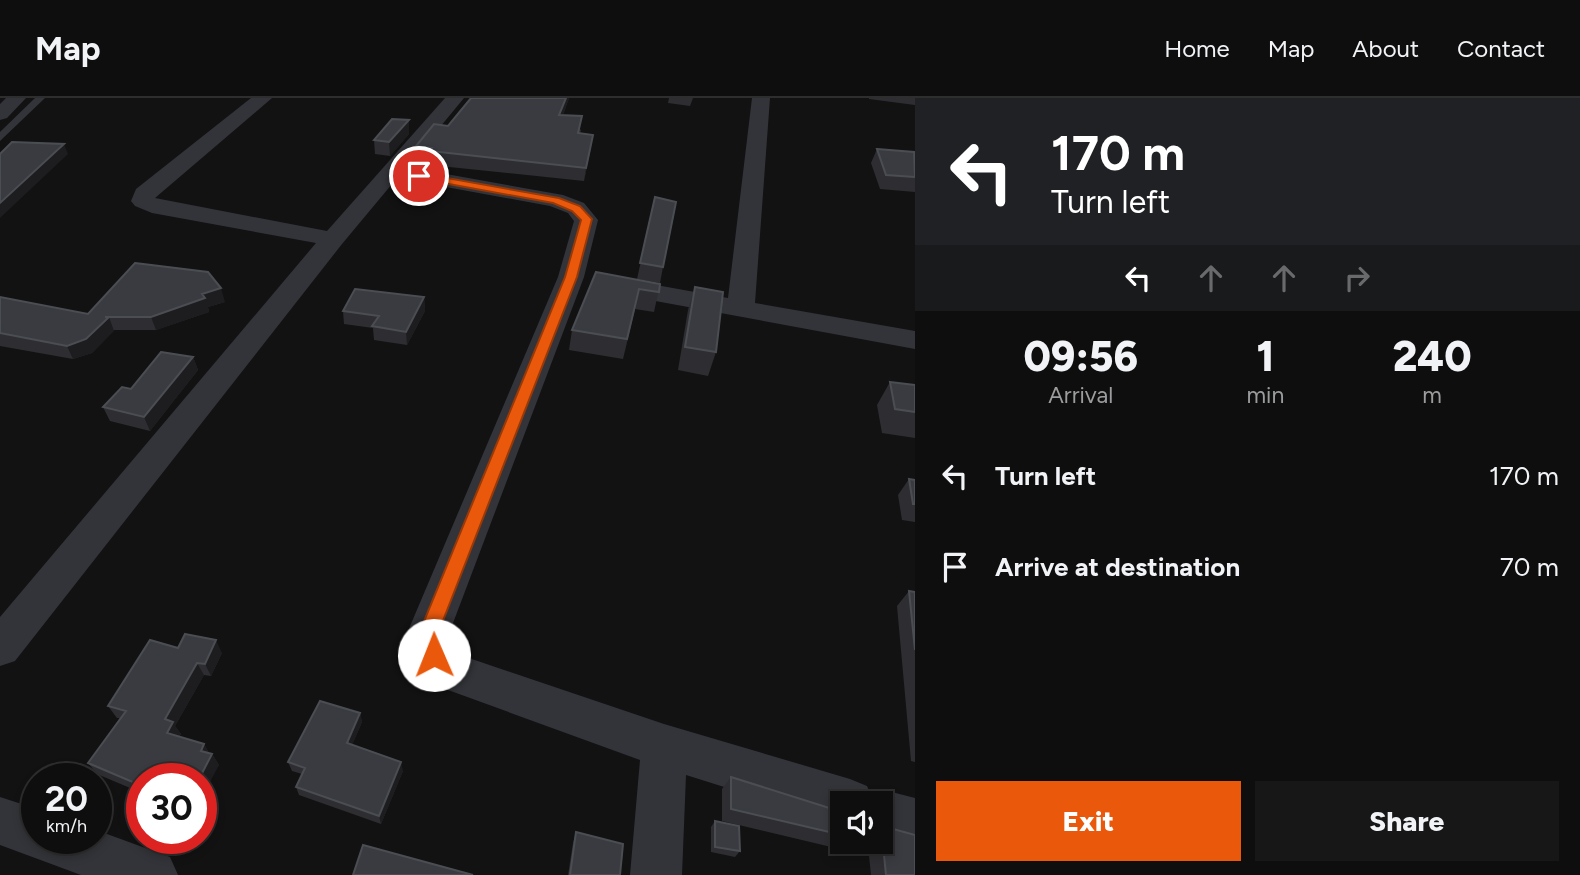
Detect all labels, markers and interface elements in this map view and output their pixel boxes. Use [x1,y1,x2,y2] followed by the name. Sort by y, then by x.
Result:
[35,29,101,68] text: Map
[1164,34,1230,63] text: Home
[1268,34,1314,63] text: Map
[1352,34,1419,63] text: About
[1457,34,1545,63] text: Contact
[1051,123,1185,182] text: 170 m
[936,126,1027,217] icon: left
[389,146,449,206] pin
[400,157,438,195] icon: arrive
[1051,183,1170,221] text: Turn left
[1119,259,1157,297] icon: left
[1192,259,1230,297] icon: ahead
[1265,259,1303,297] icon: ahead
[1338,259,1376,297] icon: right
[1023,331,1138,382] text: 09:56
[1256,331,1274,382] text: 1
[1393,331,1472,382] text: 240
[1048,381,1113,409] text: Arrival
[1247,381,1284,409] text: min
[1422,381,1442,409] text: m
[936,457,974,495] icon: left
[995,460,1096,492] text: Turn left
[1489,460,1559,492] text: 170 m
[936,548,974,586] icon: arrive
[995,551,1240,583] text: Arrive at destination
[1500,551,1559,583] text: 70 m
[397,618,471,692] position arrow
[126,763,217,854] speed limit sign: 30
[45,778,88,820] text: 20
[936,781,1241,861] button: Exit
[1255,781,1559,861] button: Share
[830,791,893,854] map controls
[830,791,893,854] button: sound
[46,815,87,837] text: km/h

